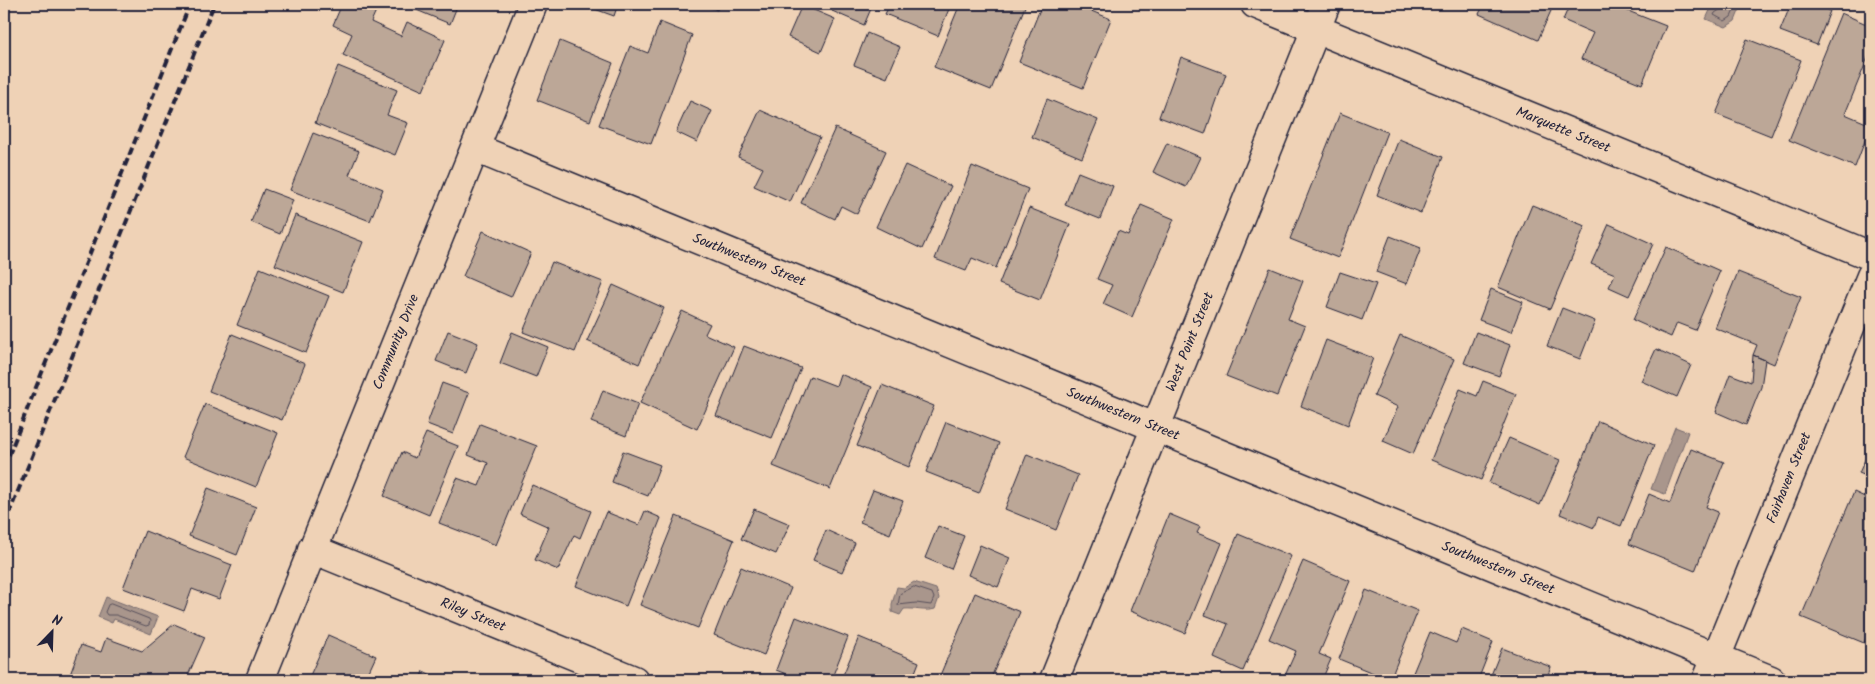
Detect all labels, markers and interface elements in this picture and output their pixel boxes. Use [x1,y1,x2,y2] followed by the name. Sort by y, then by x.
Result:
[1512,101,1614,159] street label: Marquette Street
[689,227,809,293] street label: Southwestern Street
[1160,288,1220,395] street label: West Point Street
[367,290,425,393] street label: Community Drive
[1063,381,1183,447] street label: Southwestern Street
[1761,429,1818,527] street label: Fairhaven Street
[1438,535,1558,601] street label: Southwestern Street
[437,592,510,638] street label: Riley Street
[28,606,78,656] north arrow
[48,609,65,633] text: N

